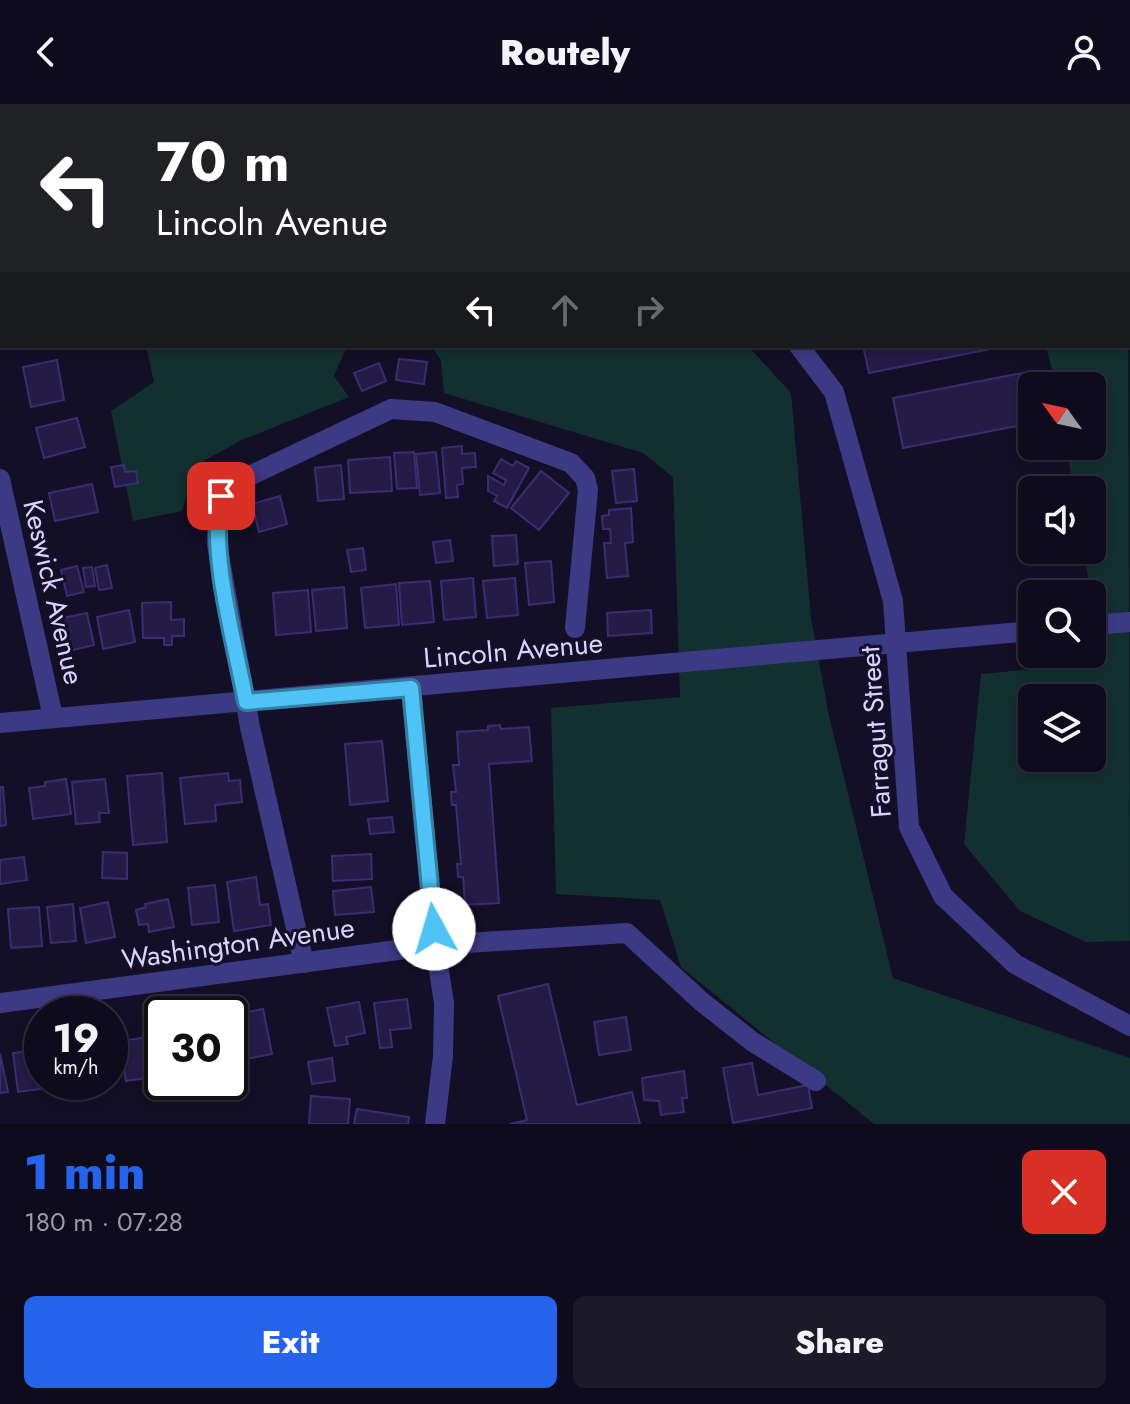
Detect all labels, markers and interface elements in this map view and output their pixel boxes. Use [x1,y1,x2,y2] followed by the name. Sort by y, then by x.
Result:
[500,26,630,78] text: Routely
[24,30,68,74] icon: back
[1062,30,1106,74] icon: person
[156,121,290,202] text: 70 m
[24,136,128,240] icon: left
[156,196,387,248] text: Lincoln Avenue
[459,288,503,332] icon: left
[543,288,587,332] icon: ahead
[627,288,671,332] icon: right
[1018,372,1106,460] north arrow
[1018,372,1106,772] map controls
[187,462,255,530] pin
[199,474,243,518] icon: arrive
[1018,476,1106,564] button: sound
[12,496,95,688] street label: Keswick Avenue
[1018,580,1106,668] button: search
[422,622,604,679] street label: Lincoln Avenue
[849,645,902,819] street label: Farragut Street
[1018,684,1106,772] button: layers
[392,887,476,971] position arrow
[119,907,357,980] street label: Washington Avenue
[144,996,248,1100] speed limit sign: 30
[52,1009,100,1067] text: 19
[53,1053,99,1082] text: km/h
[24,1138,145,1207] text: 1 min
[1022,1150,1106,1234] button: close
[24,1203,183,1241] text: 180 m · 07:28
[24,1296,557,1388] button: Exit
[573,1296,1106,1388] button: Share

